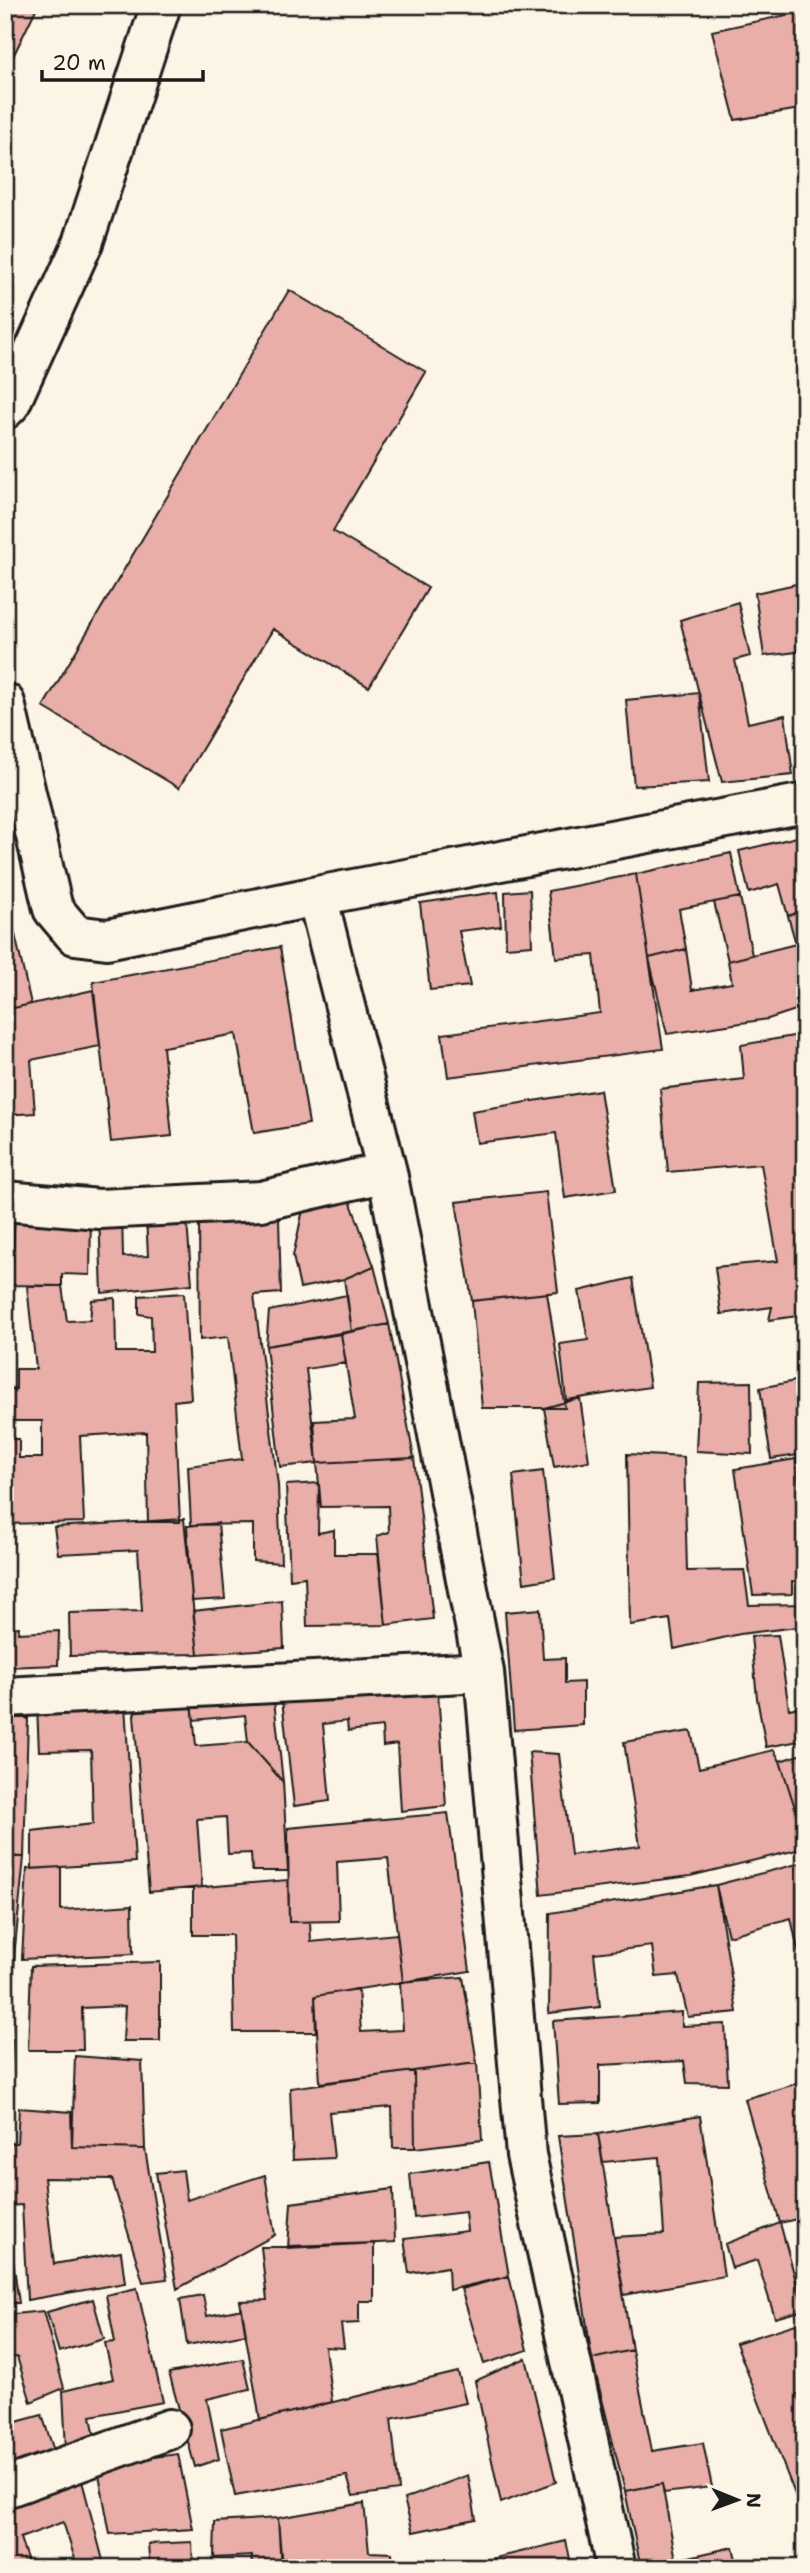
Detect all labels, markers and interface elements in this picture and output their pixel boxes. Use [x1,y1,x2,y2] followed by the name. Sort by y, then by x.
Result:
[42,38,203,82] scale bar
[52,49,106,77] text: 20 m
[702,2464,772,2534] north arrow
[741,2493,766,2508] text: N

